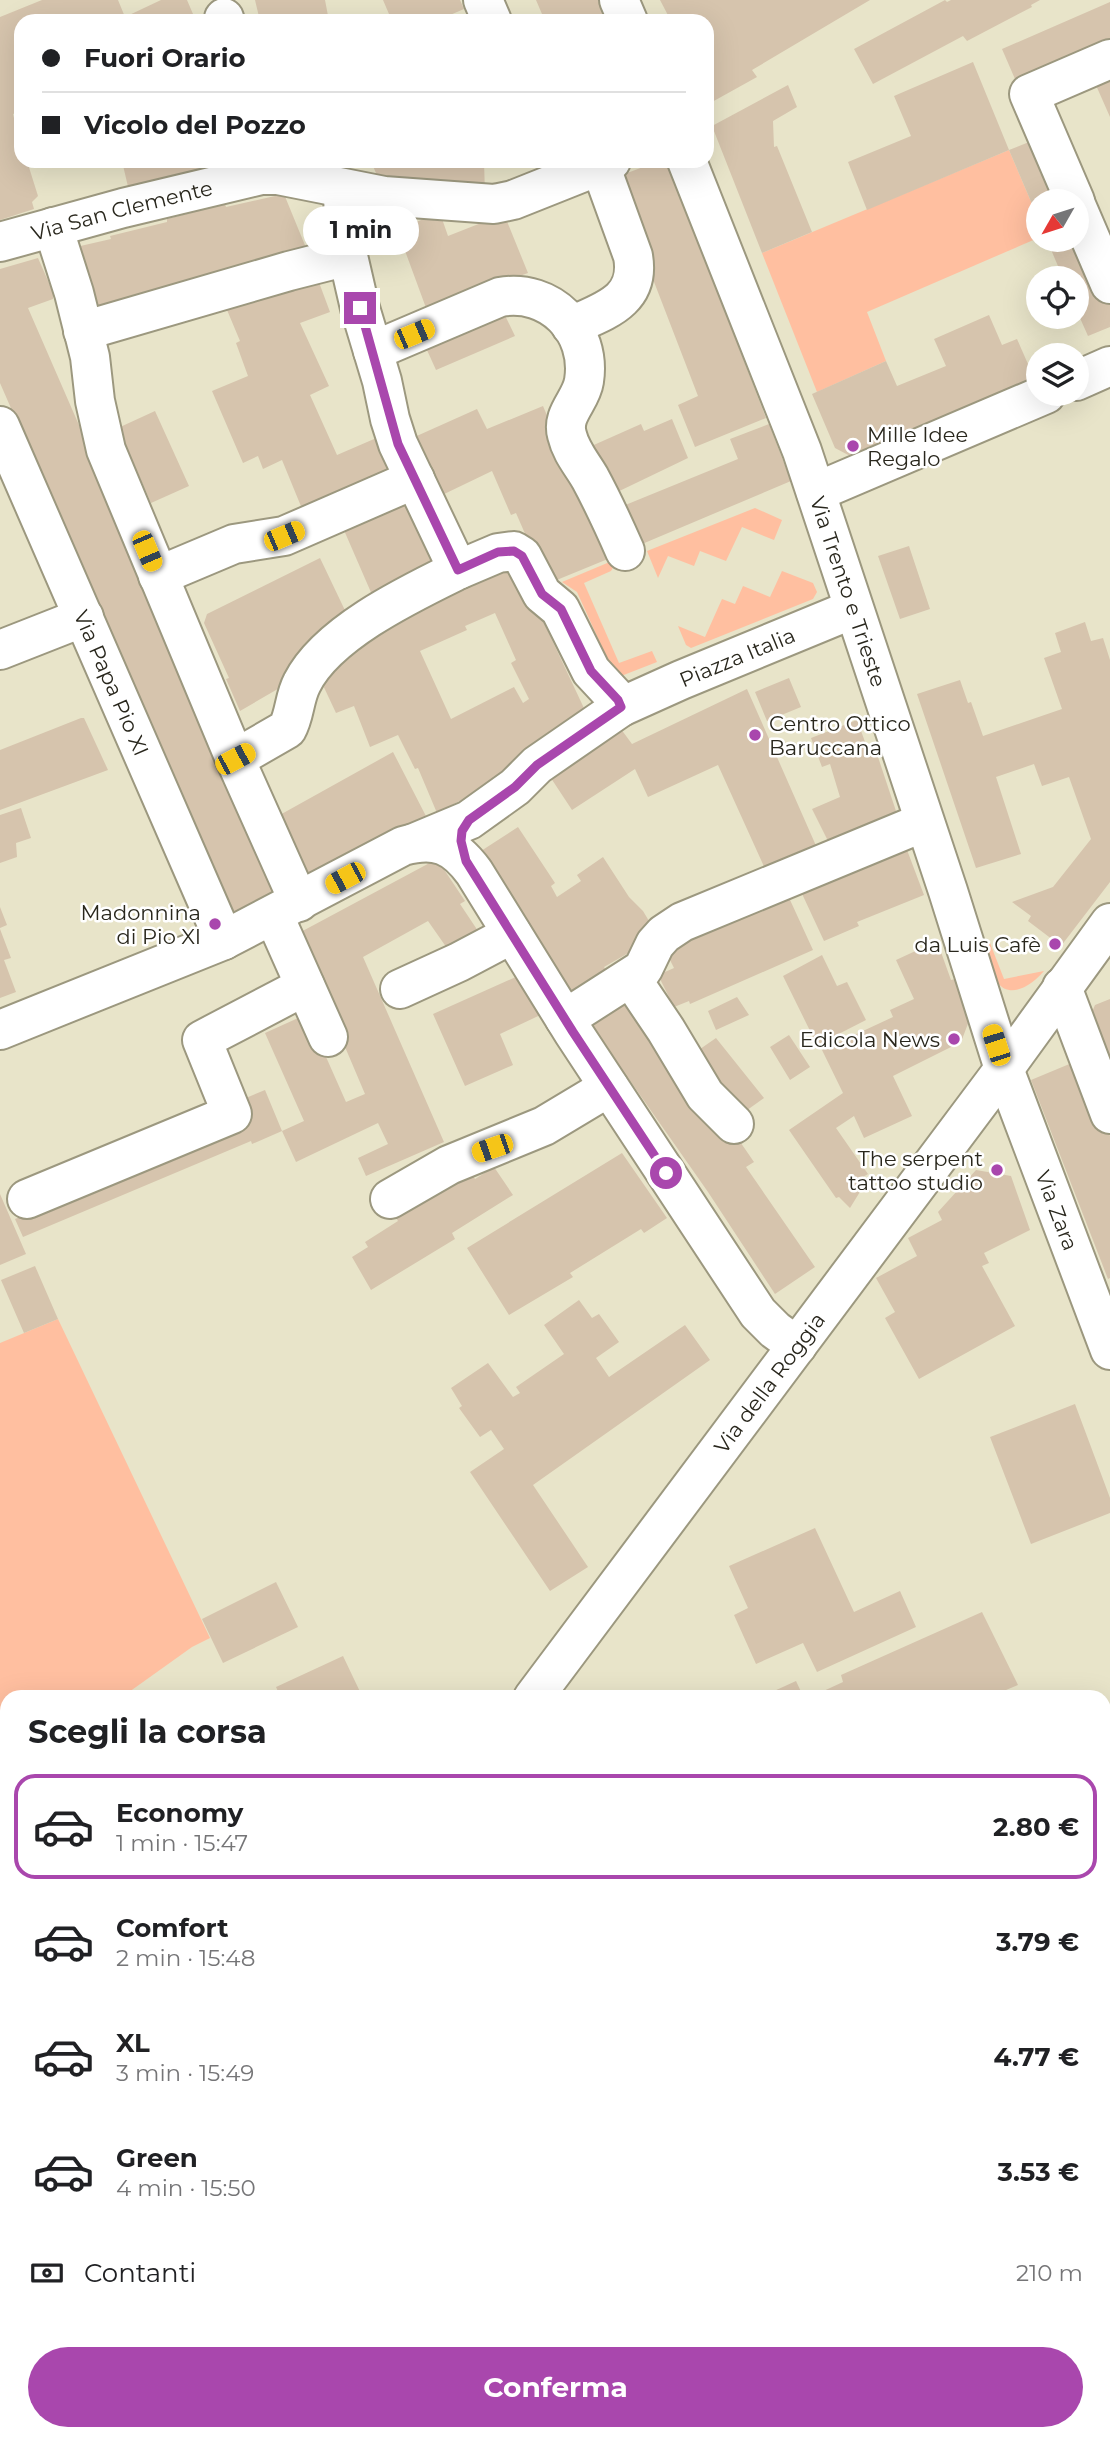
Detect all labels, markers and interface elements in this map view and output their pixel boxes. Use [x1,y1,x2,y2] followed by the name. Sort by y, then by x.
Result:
[84,42,246,74] text: Fuori Orario
[84,109,306,141] text: Vicolo del Pozzo
[28,175,215,245] street label: Via San Clemente
[1026,189,1088,252] north arrow
[1026,189,1089,406] map controls
[302,206,418,256] callout: 1 min
[330,216,392,244] text: 1 min
[1026,266,1089,329] button: locate
[344,292,376,324] route end
[391,316,438,352] car
[1026,343,1089,406] button: layers
[867,422,968,471] place label: Mille Idee Regalo
[845,438,861,454] marker: Mille Idee Regalo
[805,493,892,690] street label: Via Trento e Trieste
[261,518,308,554] car
[130,528,165,574] car
[69,606,155,759] street label: Via Papa Pio XI
[675,622,799,692] street label: Piazza Italia
[769,711,911,760] place label: Centro Ottico Baruccana
[747,727,763,743] marker: Centro Ottico Baruccana
[212,740,259,778] car
[322,859,369,897] car
[81,900,201,949] place label: Madonnina di Pio XI
[207,916,223,932] marker: Madonnina di Pio XI
[914,932,1041,957] place label: da Luis Cafè
[1047,936,1063,952] marker: da Luis Cafè
[980,1022,1013,1068] car
[800,1027,940,1052] place label: Edicola News
[946,1031,962,1047] marker: Edicola News
[469,1131,516,1165] car
[848,1146,983,1195] place label: The serpent tattoo studio
[650,1157,682,1189] route start
[989,1162,1005,1178] marker: The serpent tattoo studio
[1031,1166,1084,1254] street label: Via Zara
[708,1307,830,1458] street label: Via della Roggia
[28,1712,267,1751] text: Scegli la corsa
[32,1795,95,1858] icon: car
[116,1797,243,1829] text: Economy
[993,1811,1079,1843] text: 2.80 €
[116,1829,248,1857] text: 1 min · 15:47
[32,1910,95,1973] icon: car
[116,1912,228,1944] text: Comfort
[996,1926,1079,1958] text: 3.79 €
[116,1944,255,1972] text: 2 min · 15:48
[32,2025,95,2088] icon: car
[116,2027,150,2059] text: XL
[993,2041,1079,2073] text: 4.77 €
[116,2059,254,2087] text: 3 min · 15:49
[32,2140,95,2203] icon: car
[116,2142,198,2174] text: Green
[998,2156,1079,2188] text: 3.53 €
[116,2174,256,2202] text: 4 min · 15:50
[28,2254,66,2292] icon: cash
[84,2257,196,2289] text: Contanti
[1016,2259,1083,2287] text: 210 m
[28,2347,1083,2427] button: Conferma

